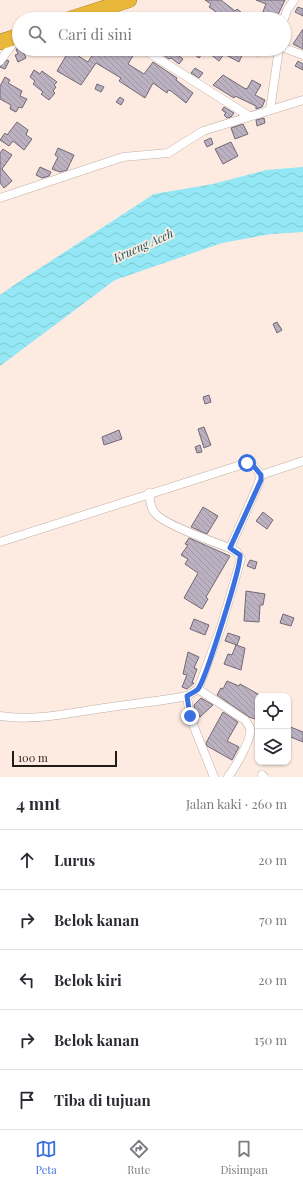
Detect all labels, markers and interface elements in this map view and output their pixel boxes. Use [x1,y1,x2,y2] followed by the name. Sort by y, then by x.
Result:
[12,12,291,56] search box
[26,23,48,45] icon: search
[58,24,132,44] text: Cari di sini
[109,225,176,266] water label: Krueng Aceh
[238,454,256,472] route start
[255,693,291,765] map controls
[255,693,291,729] button: locate
[181,707,199,725] route end
[255,729,291,765] button: layers
[12,749,117,768] scale bar
[18,750,48,765] text: 100 m
[16,792,61,814] text: 4 mnt
[186,795,287,812] text: Jalan kaki · 260 m
[16,849,38,871] icon: ahead
[54,850,95,870] text: Lurus
[258,851,287,868] text: 20 m
[16,909,38,931] icon: right
[54,910,139,930] text: Belok kanan
[259,911,287,928] text: 70 m
[16,969,38,991] icon: left
[54,970,122,990] text: Belok kiri
[258,971,287,988] text: 20 m
[16,1029,38,1051] icon: right
[54,1030,139,1050] text: Belok kanan
[254,1031,287,1048] text: 150 m
[16,1089,38,1111] icon: arrive
[54,1090,151,1110] text: Tiba di tujuan
[35,1138,57,1177] tab: Peta
[127,1138,150,1177] tab: Rute
[220,1138,268,1177] tab: Disimpan

